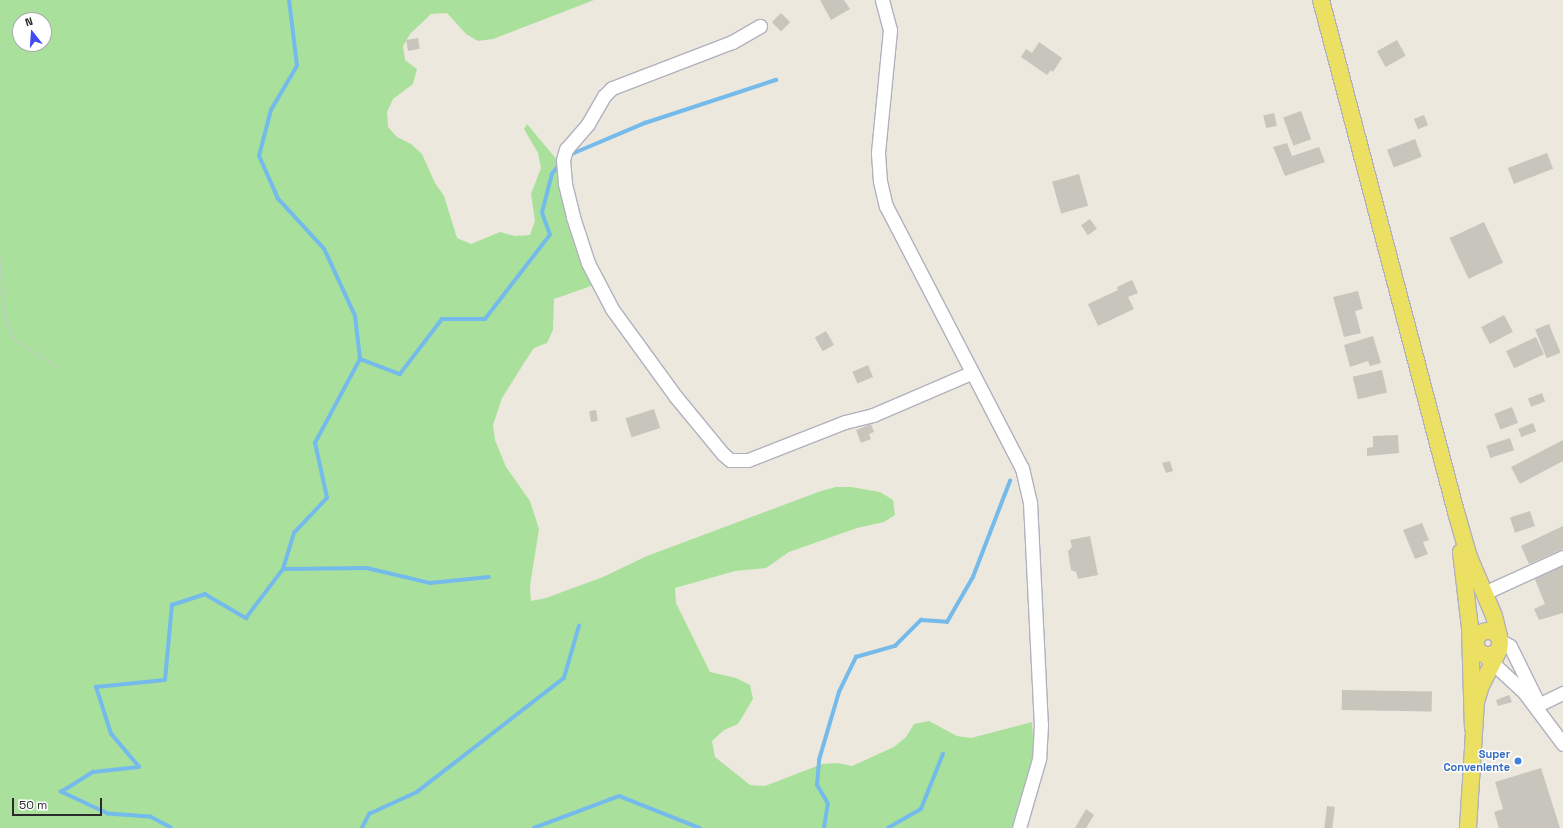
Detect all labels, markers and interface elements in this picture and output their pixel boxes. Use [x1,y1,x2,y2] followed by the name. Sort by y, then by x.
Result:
[12,12,52,52] north arrow
[23,14,34,29] text: N
[1444,748,1510,774] place label: Super Conveniente
[1513,756,1523,766] marker: Super Conveniente
[14,790,104,816] scale bar
[19,797,47,813] text: 50 m

